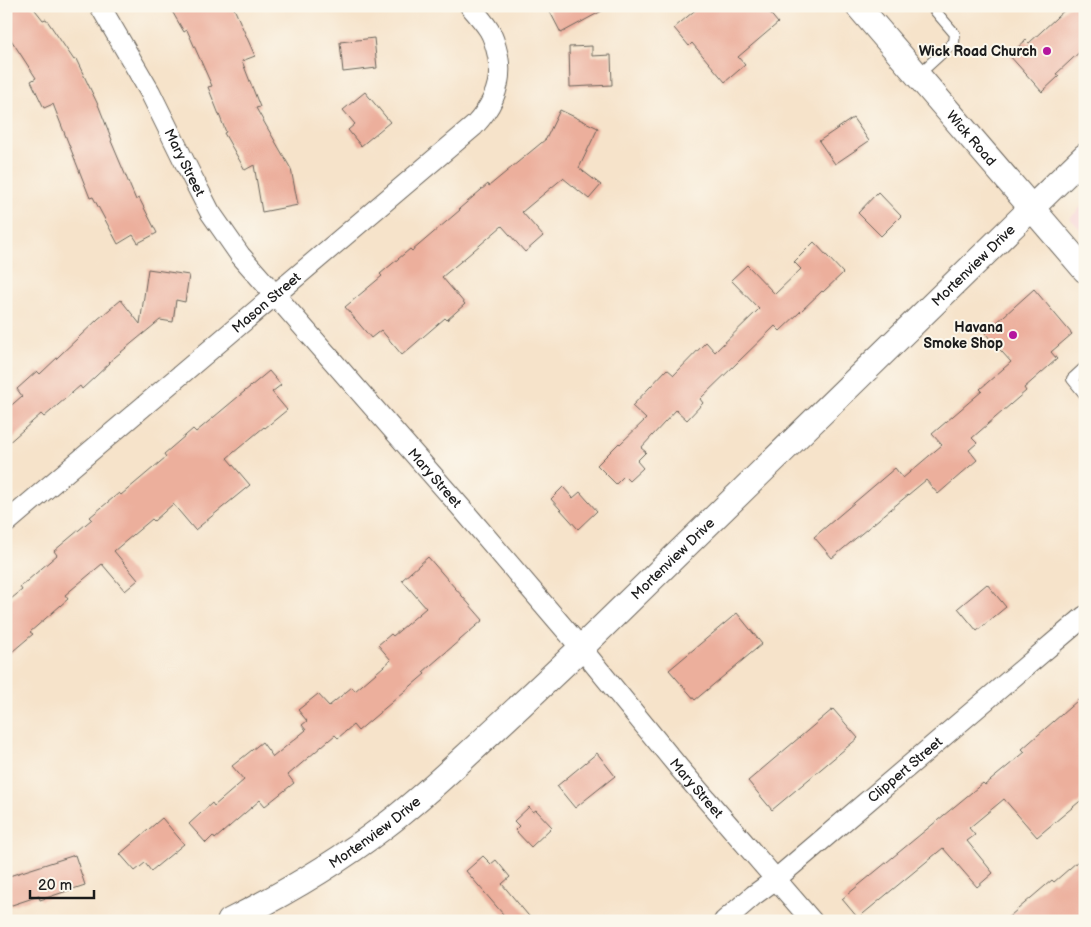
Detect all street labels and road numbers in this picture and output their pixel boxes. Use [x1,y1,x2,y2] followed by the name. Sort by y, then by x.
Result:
[943,107,999,169] street label: Wick Road
[160,126,209,200] street label: Mary Street
[928,221,1019,310] street label: Mortenview Drive
[229,268,305,337] street label: Mason Street
[404,445,465,512] street label: Mary Street
[628,514,718,603] street label: Mortenview Drive
[864,733,946,806] street label: Clippert Street
[666,755,727,822] street label: Mary Street
[326,793,424,872] street label: Mortenview Drive

